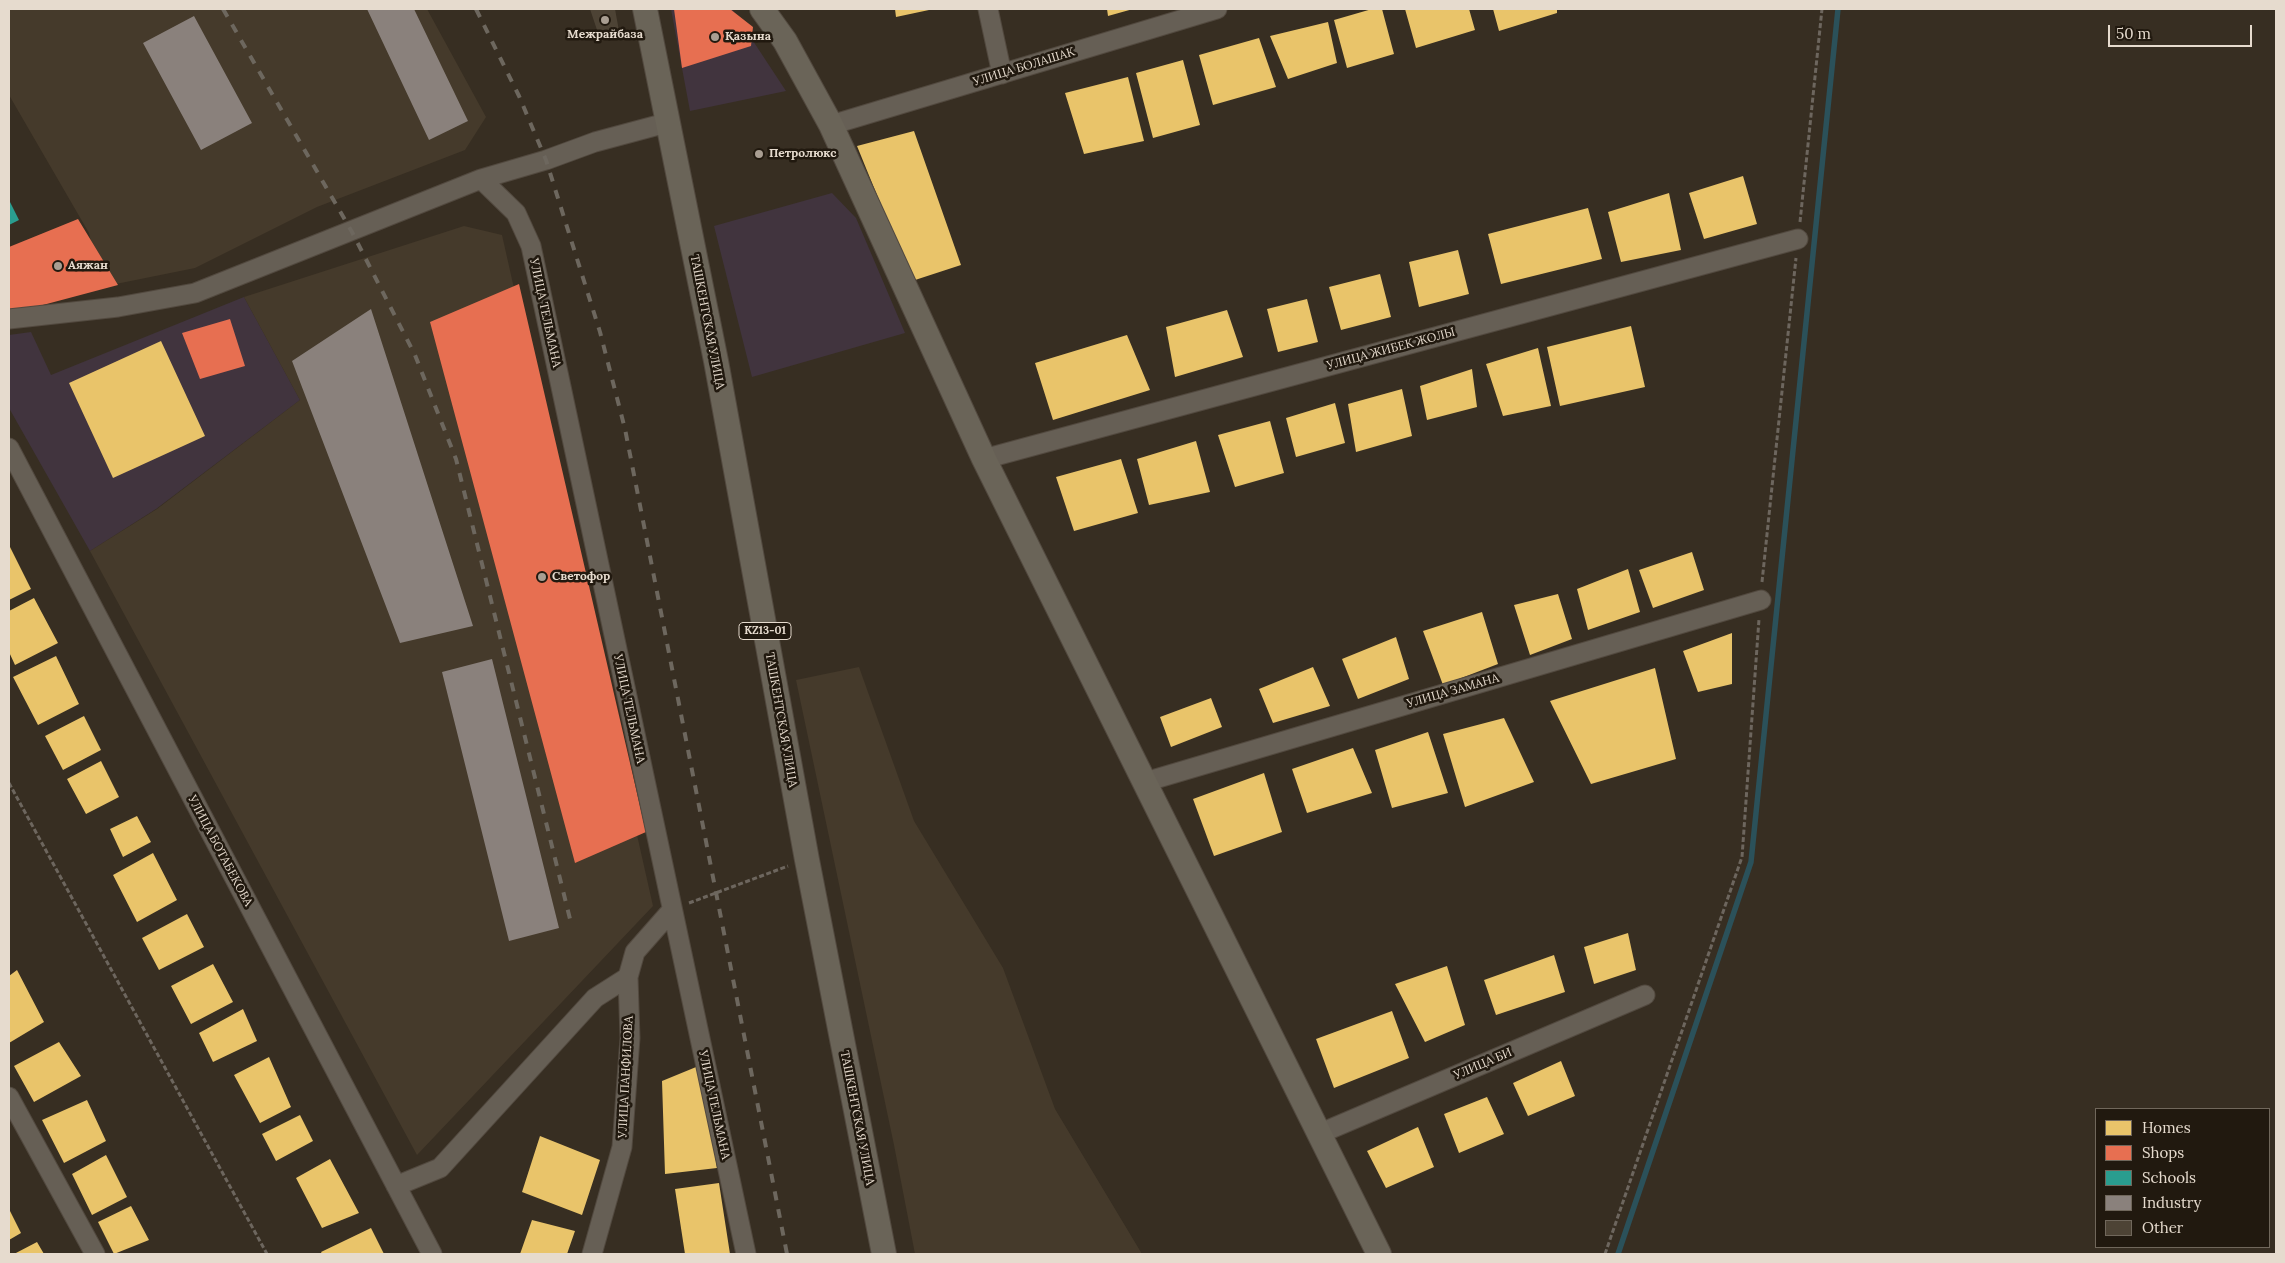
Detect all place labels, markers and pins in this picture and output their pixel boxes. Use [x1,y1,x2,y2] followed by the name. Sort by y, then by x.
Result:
[599,14,611,26] marker: Межрайбаза
[567,28,643,42] place label: Межрайбаза
[725,30,771,44] place label: Қазына
[709,31,721,43] marker: Қазына
[769,147,836,161] place label: Петролюкс
[753,148,765,160] marker: Петролюкс
[68,259,108,273] place label: Аяжан
[52,260,64,272] marker: Аяжан
[552,570,610,584] place label: Светофор
[536,571,548,583] marker: Светофор

